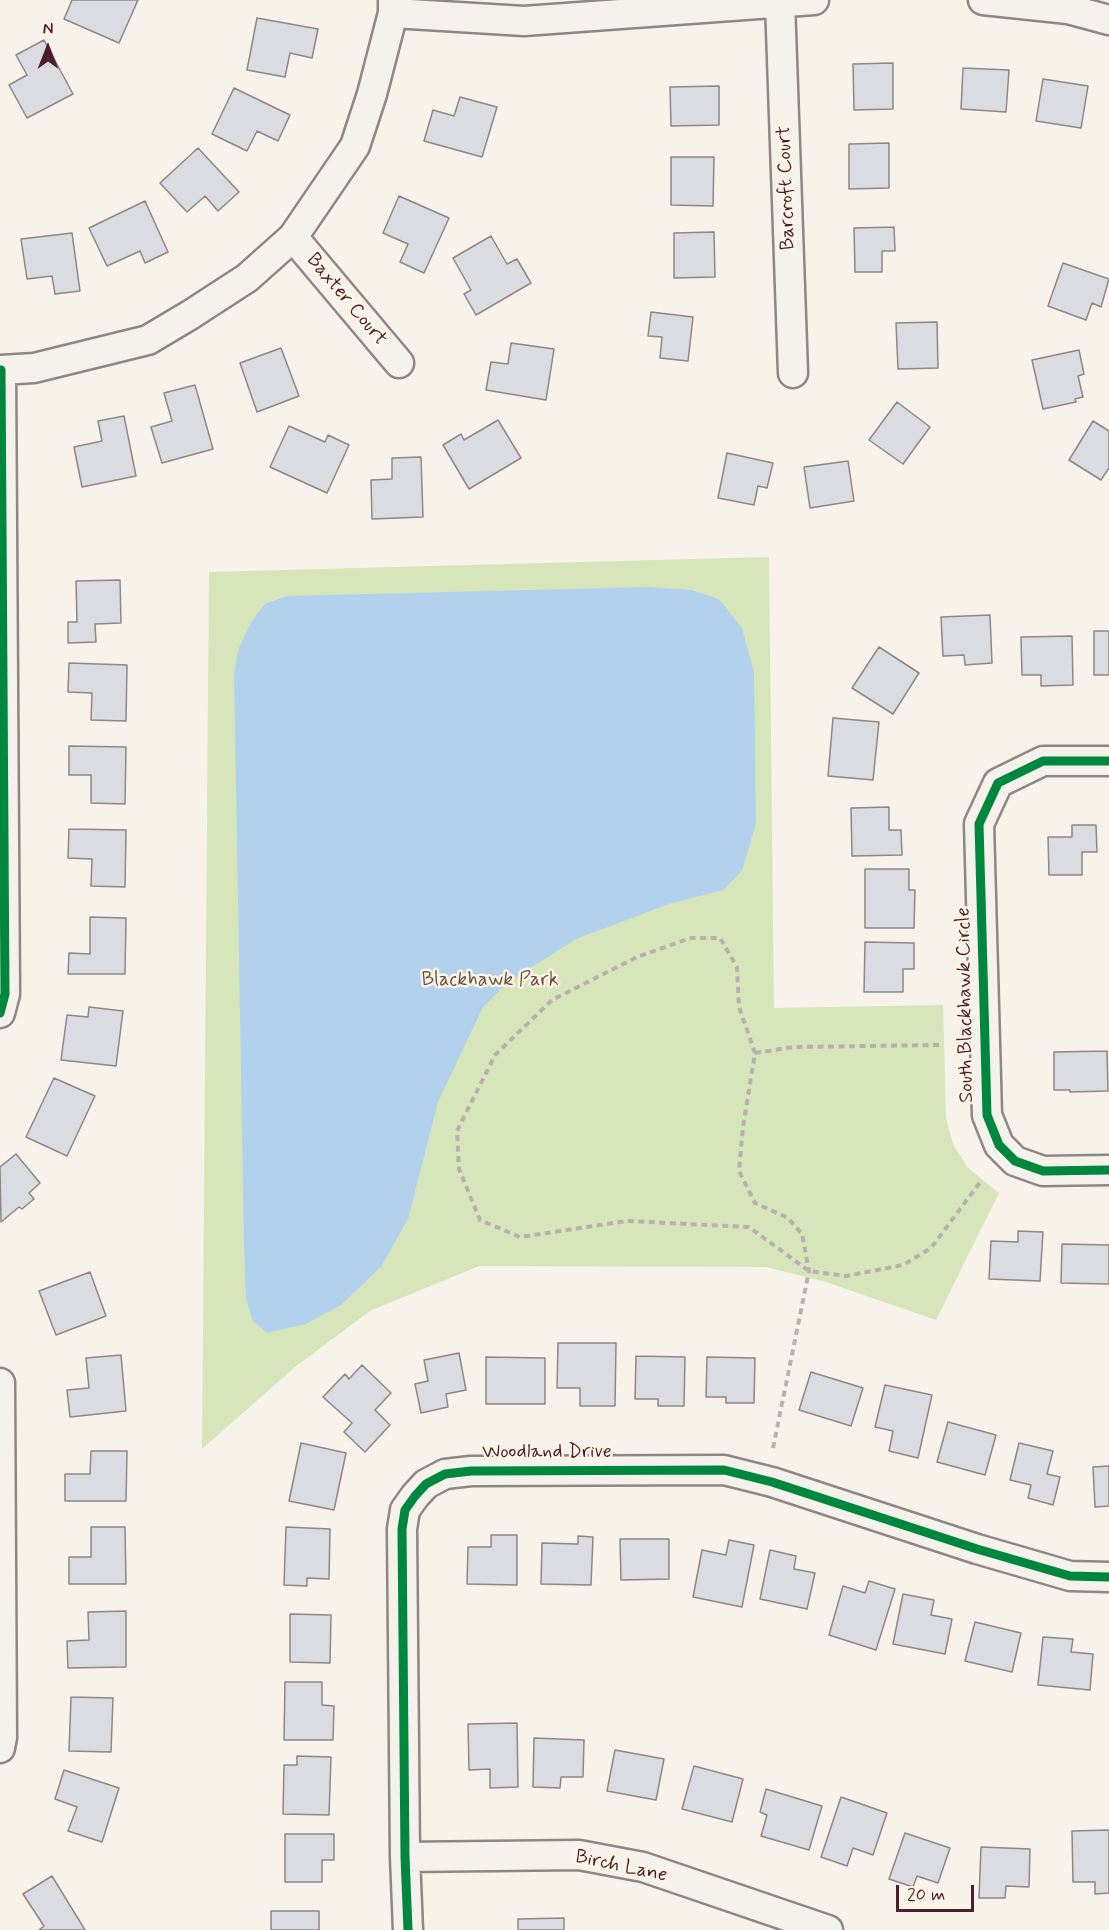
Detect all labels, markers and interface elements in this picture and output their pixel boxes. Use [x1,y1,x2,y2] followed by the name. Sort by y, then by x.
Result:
[18,18,78,78] north arrow
[43,19,53,40] text: N
[773,125,801,251] street label: Barcroft Court
[300,249,392,351] street label: Baxter Court
[952,907,980,1103] street label: South Blackhawk Circle
[421,969,559,993] park label: Blackhawk Park
[482,1441,612,1465] street label: Woodland Drive
[573,1846,669,1888] street label: Birch Lane
[899,1873,977,1911] scale bar
[907,1883,945,1907] text: 20 m

